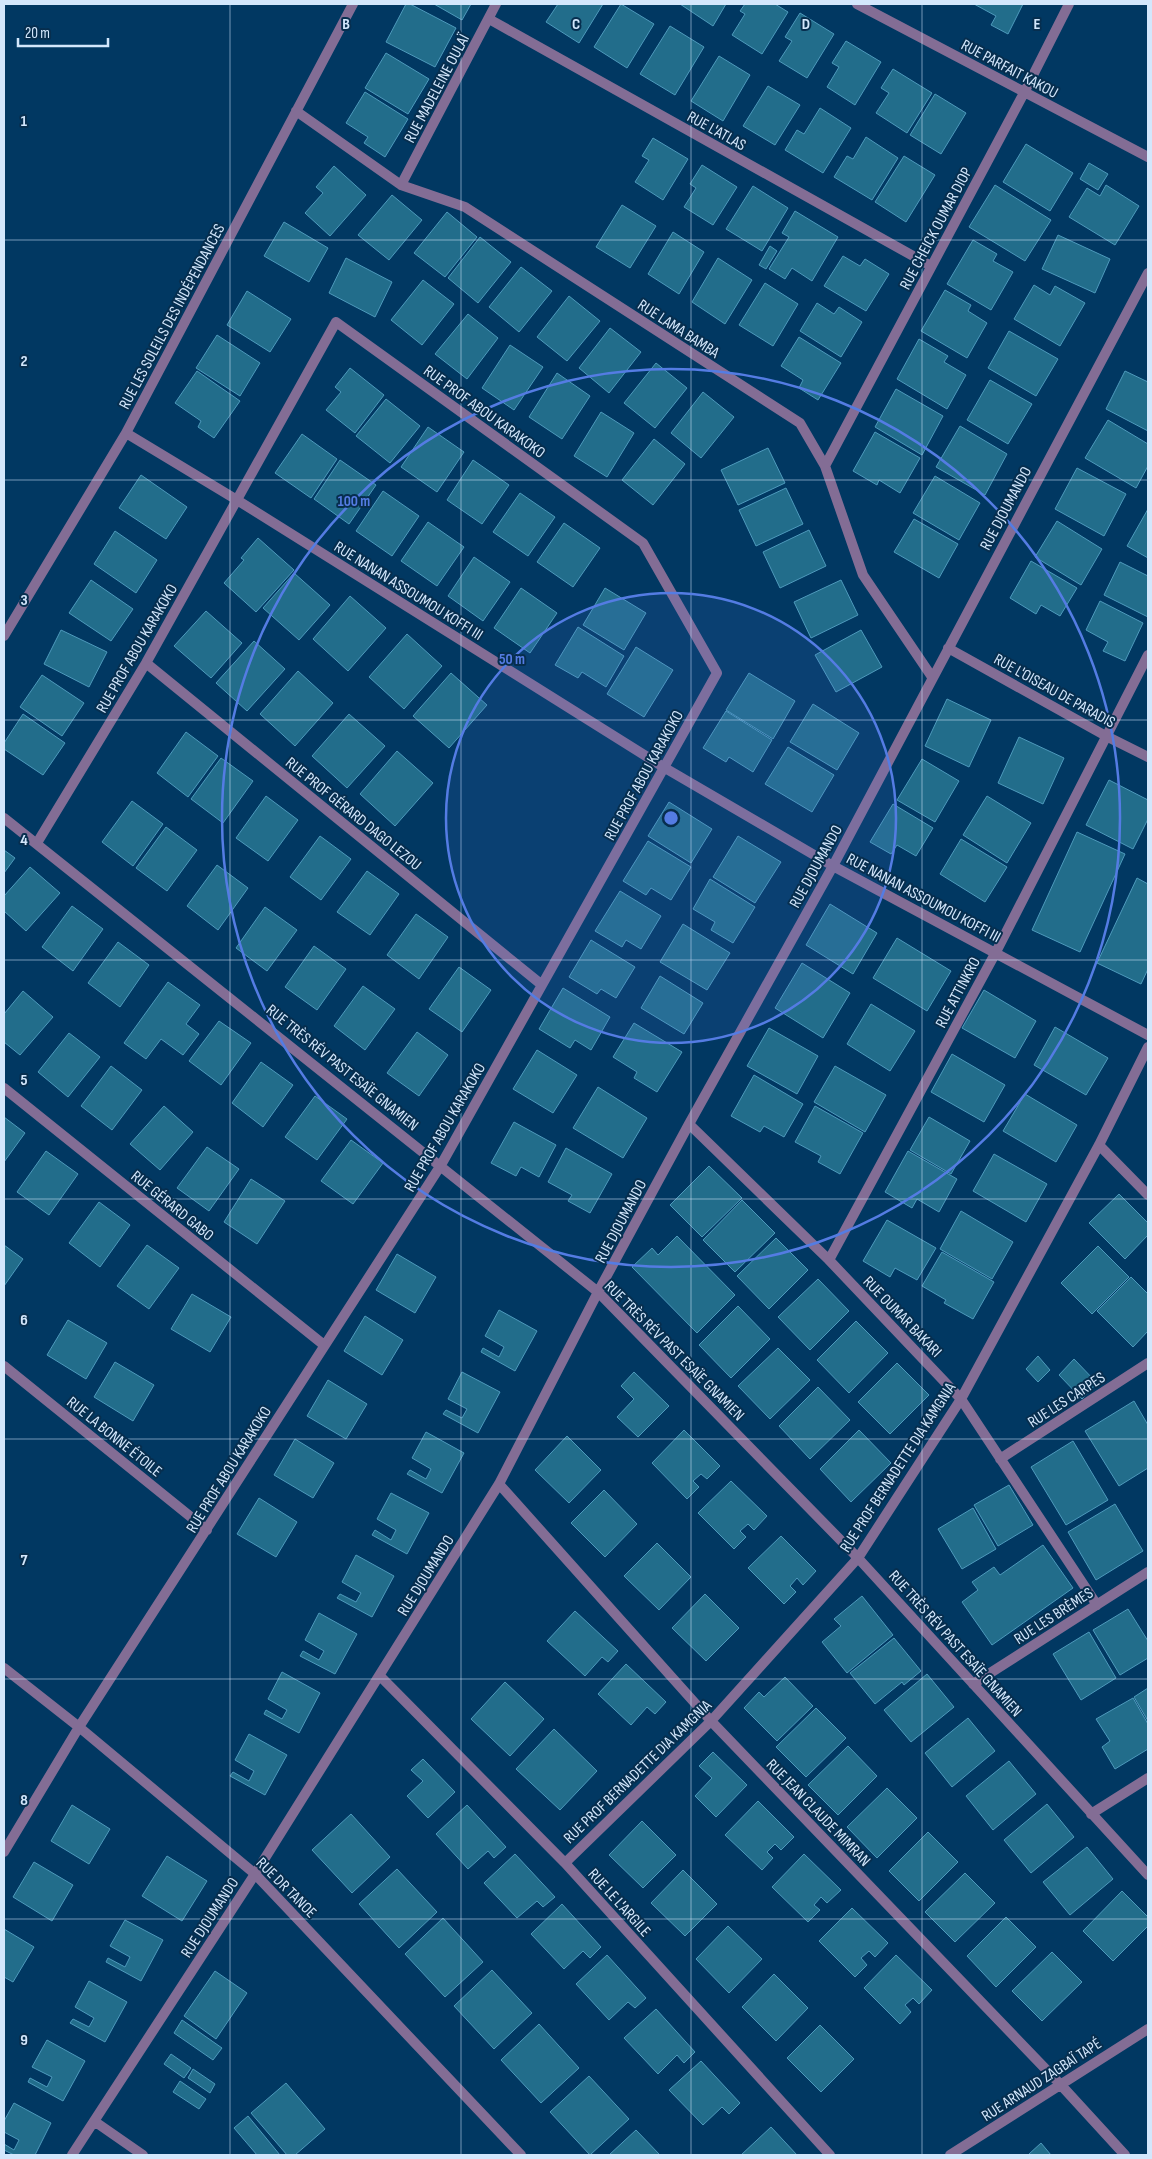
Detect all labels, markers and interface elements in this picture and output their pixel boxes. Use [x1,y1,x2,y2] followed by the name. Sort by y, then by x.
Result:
[18,15,108,47] scale bar
[342,15,350,34] text: B
[572,15,580,34] text: C
[802,15,810,34] text: D
[1034,15,1041,34] text: E
[25,24,50,43] text: 20 m
[401,31,474,146] street label: RUE MADELEINE OULAÏ
[958,36,1061,103] street label: RUE PARFAIT KAKOU
[684,107,749,155] street label: RUE L'ATLAS
[21,112,28,131] text: 1
[896,164,977,293] street label: RUE CHEICK OUMAR DIOP
[115,221,229,413] street label: RUE LES SOLEILS DES INDÉPENDANCES
[634,296,723,363] street label: RUE LAMA BAMBA
[20,352,28,371] text: 2
[420,362,549,463] street label: RUE PROF ABOU KARAKOKO
[976,464,1036,554] street label: RUE DJOUMANDO
[338,492,370,511] text: 100 m
[330,538,486,645] street label: RUE NANAN ASSOUMOU KOFFI III
[93,581,182,717] street label: RUE PROF ABOU KARAKOKO
[20,591,28,610] text: 3
[499,650,525,669] text: 50 m
[990,650,1118,733] street label: RUE L'OISEAU DE PARADIS
[601,707,688,844] street label: RUE PROF ABOU KARAKOKO
[281,754,425,875] street label: RUE PROF GÉRARD DAGO LEZOU
[662,809,680,827] centre of rings
[786,822,847,911] street label: RUE DJOUMANDO
[20,831,28,850] text: 4
[843,850,1004,947] street label: RUE NANAN ASSOUMOU KOFFI III
[932,954,985,1031] street label: RUE ATTINKRO
[262,1001,422,1135] street label: RUE TRÈS RÉV PAST ESAÏE GNAMIEN
[401,1060,490,1196] street label: RUE PROF ABOU KARAKOKO
[20,1071,28,1090] text: 5
[127,1167,217,1245] street label: RUE GÉRARD GABO
[591,1177,651,1267] street label: RUE DJOUMANDO
[859,1273,945,1361] street label: RUE OUMAR BAKARI
[600,1277,748,1425] street label: RUE TRÈS RÉV PAST ESAÏE GNAMIEN
[20,1311,28,1330] text: 6
[1025,1368,1109,1432] street label: RUE LES CARPES
[836,1379,960,1556] street label: RUE PROF BERNADETTE DIA KAMGNIA
[63,1393,165,1481] street label: RUE LA BONNE ÉTOILE
[183,1403,276,1537] street label: RUE PROF ABOU KARAKOKO
[394,1532,459,1620] street label: RUE DJOUMANDO
[21,1551,28,1570] text: 7
[884,1567,1026,1721] street label: RUE TRÈS RÉV PAST ESAÏE GNAMIEN
[1011,1584,1097,1649] street label: RUE LES BRÈMES
[560,1696,716,1848] street label: RUE PROF BERNADETTE DIA KAMGNIA
[762,1755,874,1871] street label: RUE JEAN CLAUDE MIMRAN
[20,1791,28,1810] text: 8
[252,1854,320,1922] street label: RUE DR TANOE
[583,1865,654,1941] street label: RUE LE L'ARGILE
[177,1874,243,1961] street label: RUE DJOUMANDO
[20,2031,28,2050] text: 9
[978,2034,1105,2126] street label: RUE ARNAUD ZAGBAÏ TAPÉ

